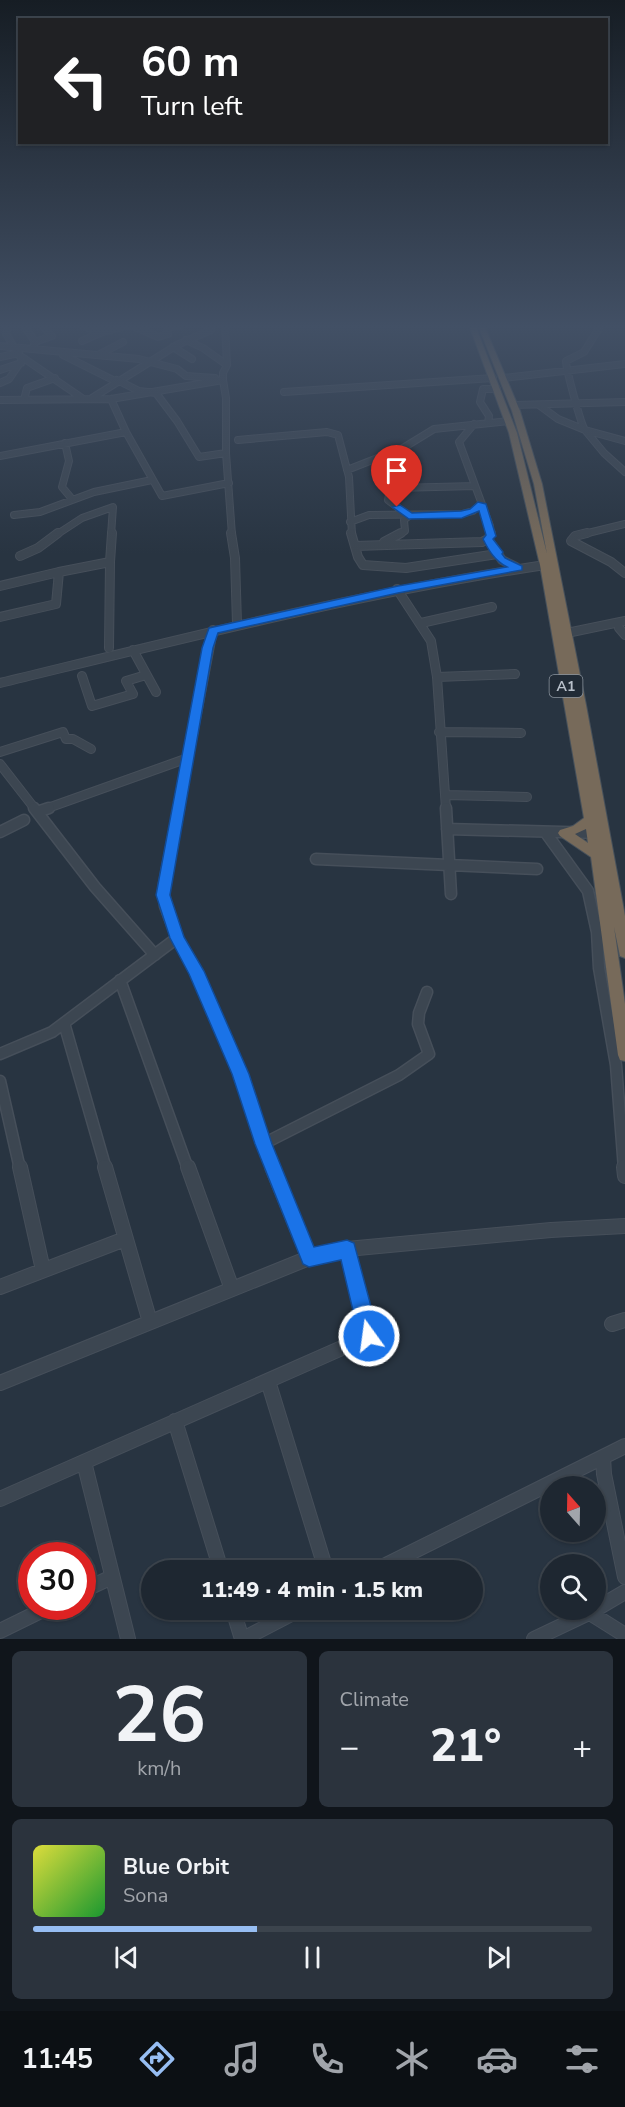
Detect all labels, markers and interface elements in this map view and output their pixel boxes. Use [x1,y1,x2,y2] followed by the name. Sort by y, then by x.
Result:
[141,34,240,91] text: 60 m
[42,42,120,120] icon: left
[141,88,242,125] text: Turn left
[371,445,422,507] pin
[380,454,413,487] icon: arrive
[550,675,582,697] road number: A1
[337,1304,401,1368] position arrow
[540,1476,606,1542] north arrow
[540,1476,606,1620] map controls
[18,1542,96,1620] speed limit sign: 30
[540,1554,606,1620] button: search
[201,1575,423,1605] text: 11:49 · 4 min · 1.5 km
[112,1662,206,1769] text: 26
[340,1686,409,1713] text: Climate
[430,1716,501,1777] text: 21°
[340,1725,359,1770] text: −
[572,1725,592,1770] text: +
[137,1755,181,1782] text: km/h
[123,1852,229,1882] text: Blue Orbit
[123,1882,168,1909] text: Sona
[110,1941,143,1974] icon: previous
[296,1941,329,1974] icon: pause
[482,1941,515,1974] icon: next
[136,2038,178,2080] icon: directions
[221,2038,263,2080] icon: music
[306,2038,348,2080] icon: phone
[391,2038,433,2080] icon: climate
[476,2038,518,2080] icon: car
[561,2038,603,2080] icon: filters
[22,2041,93,2078] text: 11:45

